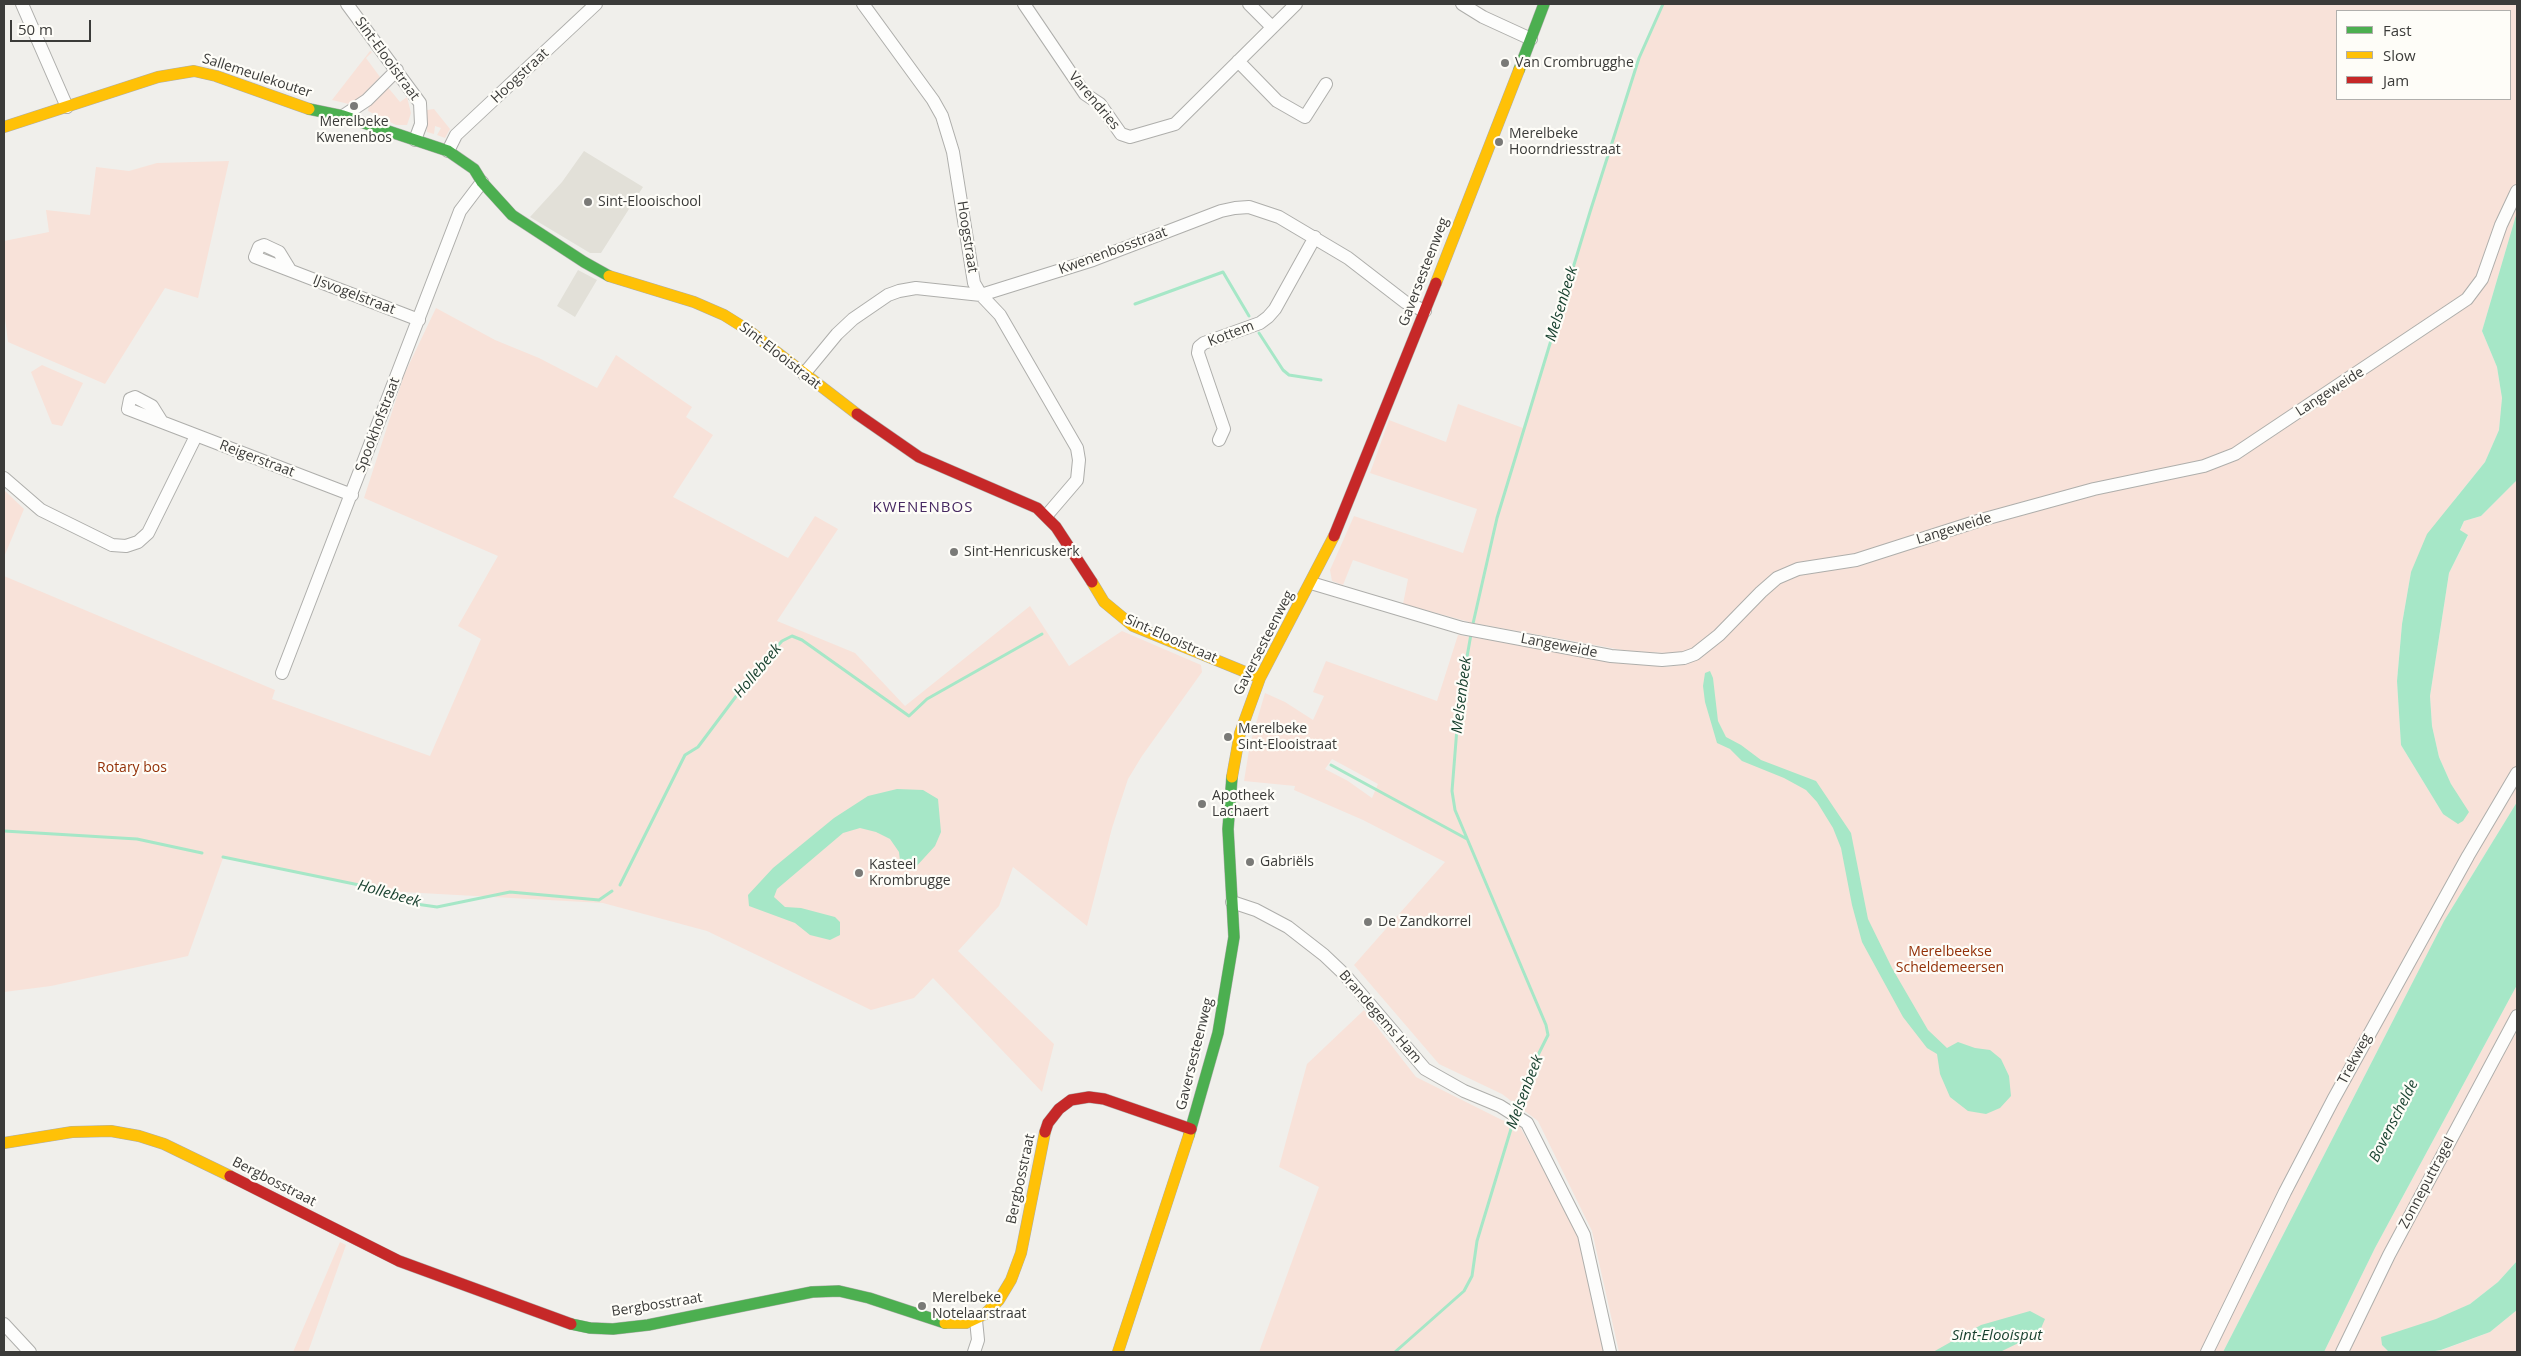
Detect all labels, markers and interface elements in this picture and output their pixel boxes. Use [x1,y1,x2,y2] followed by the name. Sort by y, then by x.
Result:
[12,10,94,42] scale bar
[2336,10,2511,100] legend
[351,14,423,104] street label: Sint-Elooistraat
[18,19,53,39] text: 50 m
[2383,20,2412,40] text: Fast
[488,45,552,107] street label: Hoogstraat
[2383,45,2416,65] text: Slow
[200,50,314,102] street label: Sallemeulekouter
[1515,55,1634,71] place label: Van Crombrugghe
[1499,57,1511,69] marker: Van Crombrugghe
[1065,69,1123,133] street label: Varendries
[2383,70,2409,90] text: Jam
[348,100,360,112] marker: Merelbeke Kwenenbos
[316,114,392,146] place label: Merelbeke Kwenenbos
[1509,126,1621,158] place label: Merelbeke Hoorndriesstraat
[1493,136,1505,148] marker: Merelbeke Hoorndriesstraat
[598,194,701,210] place label: Sint-Elooischool
[582,196,594,208] marker: Sint-Elooischool
[953,200,981,274] street label: Hoogstraat
[1395,215,1453,329] street label: Gaversesteenweg
[1057,224,1169,278] street label: Kwenenbosstraat
[1542,264,1582,344] water label: Melsenbeek
[311,272,397,318] street label: IJsvogelstraat
[1206,318,1256,350] street label: Kottem
[736,319,824,393] street label: Sint-Elooistraat
[2293,364,2367,420] street label: Langeweide
[352,375,404,475] street label: Spookhofstraat
[217,437,297,481] street label: Reigerstraat
[871,499,975,517] district label: KWENENBOS
[1914,510,1994,548] street label: Langeweide
[964,544,1080,560] place label: Sint-Henricuskerk
[948,546,960,558] marker: Sint-Henricuskerk
[1230,588,1298,698] street label: Gaversesteenweg
[1122,611,1220,667] street label: Sint-Elooistraat
[1519,630,1599,662] street label: Langeweide
[730,640,786,702] water label: Hollebeek
[1448,656,1476,734] water label: Melsenbeek
[1238,721,1337,754] place label: Merelbeke Sint-Elooistraat
[1222,731,1234,743] marker: Merelbeke Sint-Elooistraat
[97,760,167,776] park label: Rotary bos
[1212,788,1274,820] place label: Apotheek Lachaert
[1196,798,1208,810] marker: Apotheek Lachaert
[1260,854,1314,870] place label: Gabriëls
[1244,856,1256,868] marker: Gabriëls
[869,857,951,890] place label: Kasteel Krombrugge
[853,867,865,879] marker: Kasteel Krombrugge
[355,876,423,912] water label: Hollebeek
[1378,914,1471,930] place label: De Zandkorrel
[1362,916,1374,928] marker: De Zandkorrel
[1896,944,2004,976] park label: Merelbeekse Scheldemeersen
[1335,967,1425,1067] street label: Brandegems Ham
[1173,996,1217,1112] street label: Gaversesteenweg
[2335,1031,2375,1087] street label: Trekweg
[1503,1053,1547,1131] water label: Melsenbeek
[2366,1077,2422,1165] water label: Bovenschelde
[1003,1132,1039,1226] street label: Bergbosstraat
[2396,1134,2458,1232] street label: Zonneputtragel
[229,1154,319,1210] street label: Bergbosstraat
[610,1290,704,1320] street label: Bergbosstraat
[932,1290,1027,1322] place label: Merelbeke Notelaarstraat
[916,1300,928,1312] marker: Merelbeke Notelaarstraat
[1952,1327,2042,1345] water label: Sint-Elooisput

